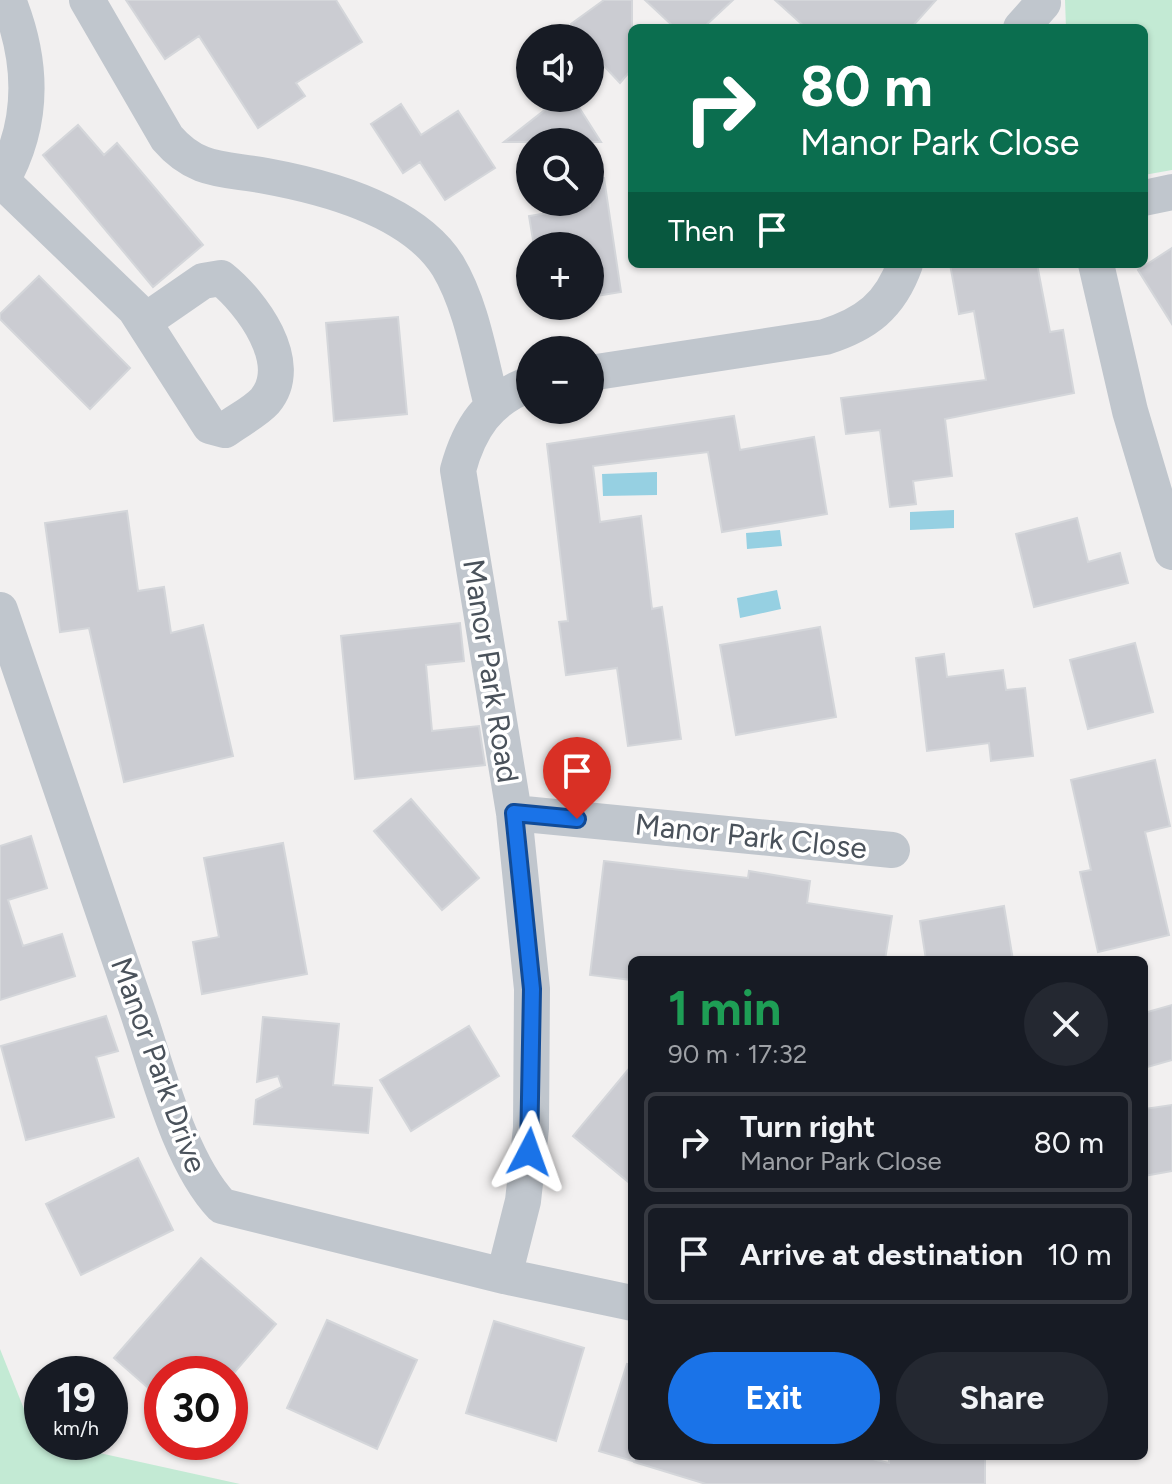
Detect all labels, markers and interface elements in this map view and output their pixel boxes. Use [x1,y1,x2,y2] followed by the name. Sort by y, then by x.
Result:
[516,24,604,424] map controls
[516,24,604,112] button: sound
[800,53,933,120] text: 80 m
[668,56,772,160] icon: right
[800,121,1079,164] text: Manor Park Close
[516,128,604,216] button: search
[750,208,794,252] icon: arrive
[668,212,734,249] text: Then
[516,232,604,320] button: +
[516,336,604,424] button: −
[455,557,527,785] street label: Manor Park Road
[543,737,611,819] pin
[555,749,599,793] icon: arrive
[633,805,869,867] street label: Manor Park Close
[103,952,215,1178] street label: Manor Park Drive
[668,979,781,1037] text: 1 min
[1024,982,1108,1066] button: close
[668,1038,807,1070] text: 90 m · 17:32
[740,1108,875,1145] text: Turn right
[487,1110,571,1194] position arrow
[672,1120,716,1164] icon: right
[1033,1124,1104,1161] text: 80 m
[740,1145,942,1177] text: Manor Park Close
[672,1232,716,1276] icon: arrive
[740,1236,1023,1273] text: Arrive at destination
[1047,1236,1112,1273] text: 10 m
[668,1352,880,1444] button: Exit
[896,1352,1108,1444] button: Share
[144,1356,248,1460] speed limit sign: 30
[56,1374,96,1422] text: 19
[53,1416,99,1440] text: km/h

